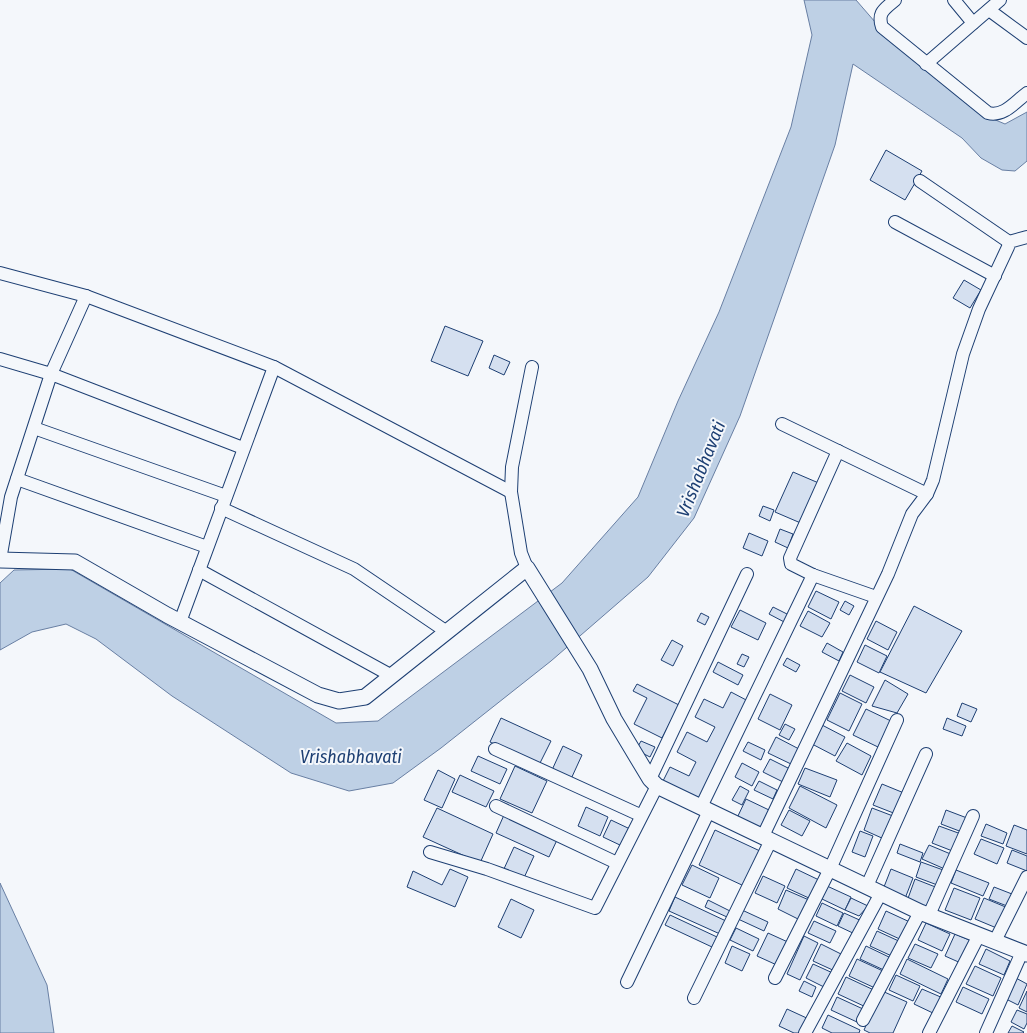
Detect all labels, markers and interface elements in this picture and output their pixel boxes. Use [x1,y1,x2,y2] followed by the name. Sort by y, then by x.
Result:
[672,417,730,520] water label: Vrishabhavati
[300,746,402,768] water label: Vrishabhavati

